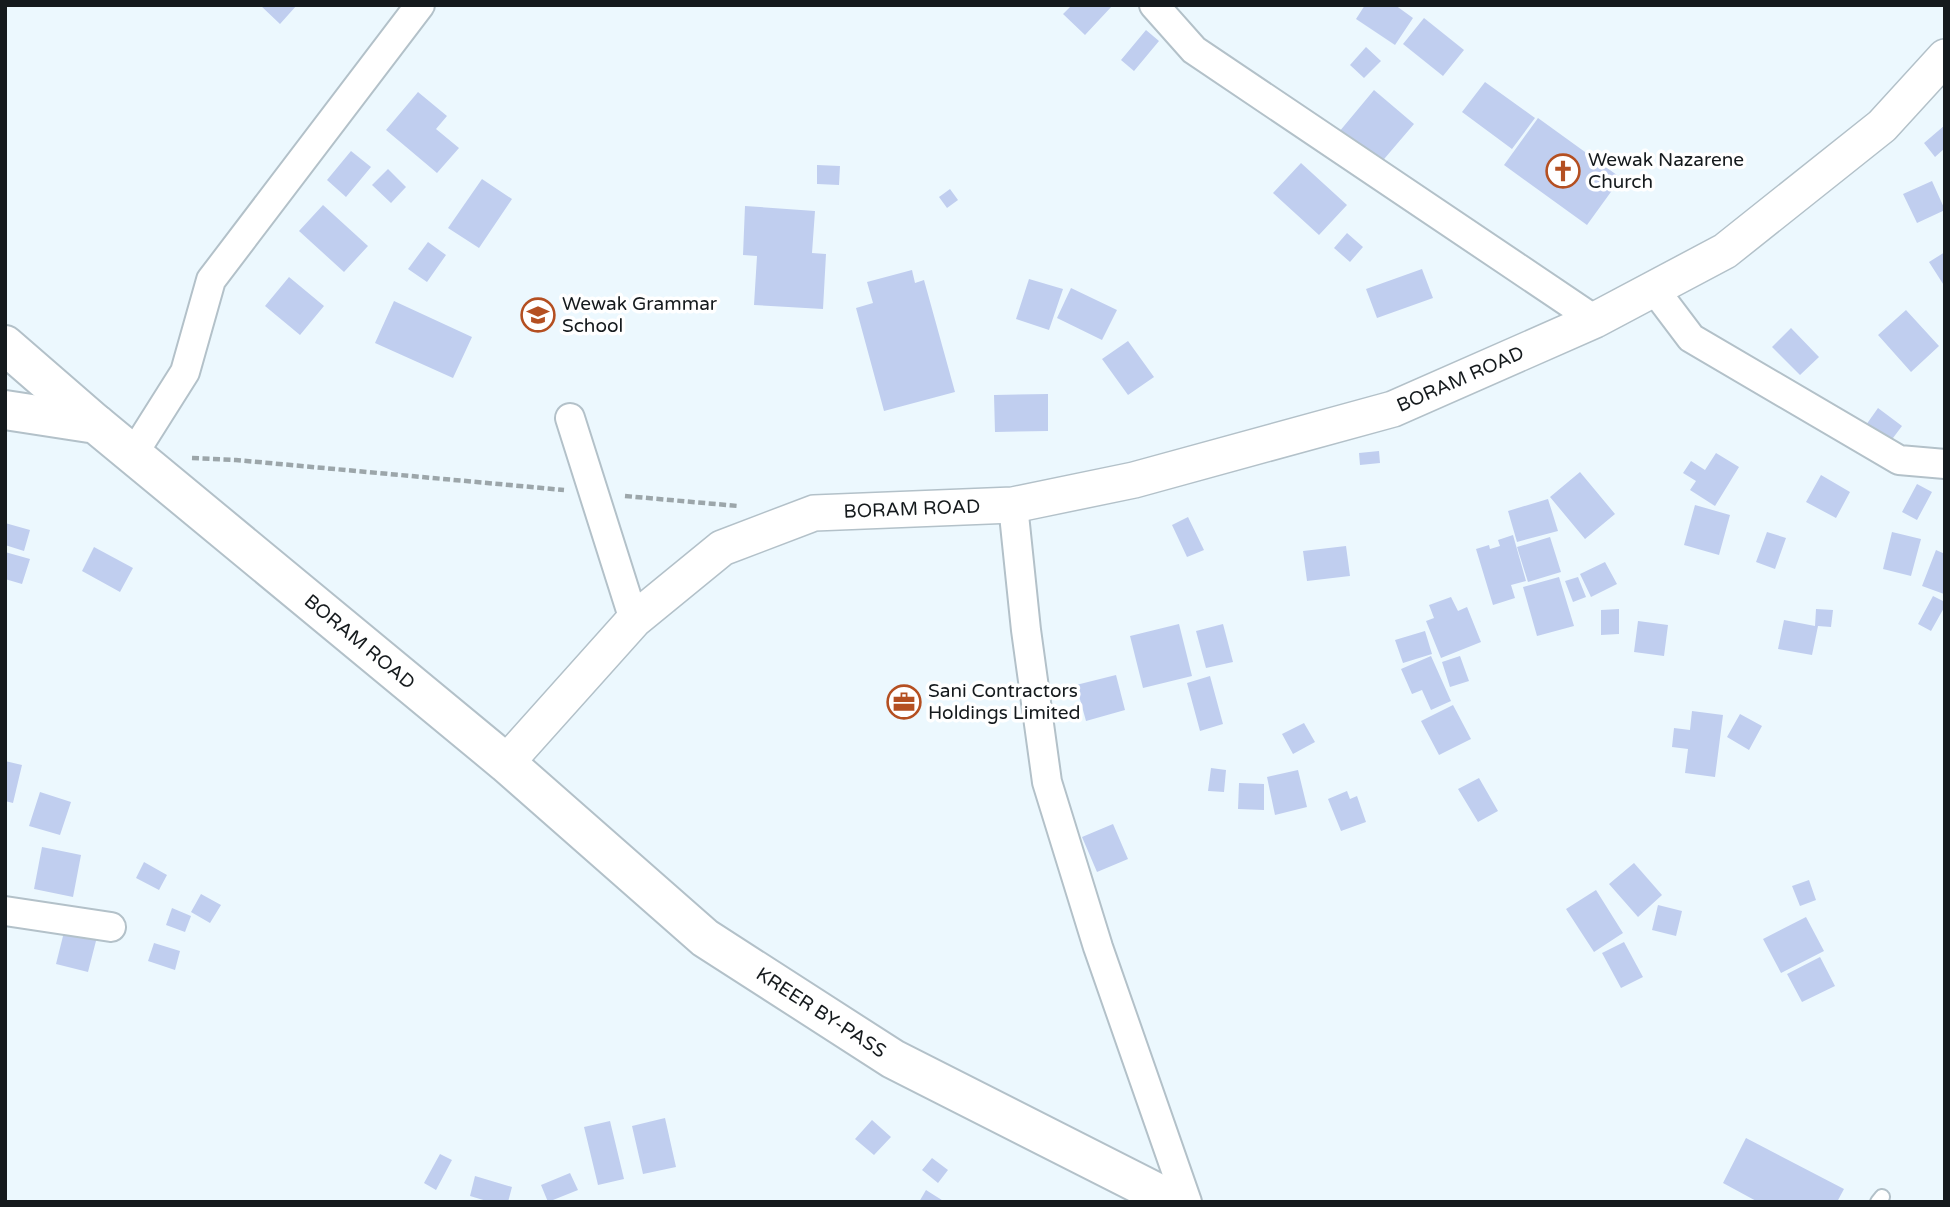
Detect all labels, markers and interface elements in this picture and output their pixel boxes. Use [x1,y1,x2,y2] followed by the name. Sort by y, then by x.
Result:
[1588,149,1744,193] place label: Wewak Nazarene Church
[1544,152,1582,190] church icon: Wewak Nazarene Church
[562,293,718,337] place label: Wewak Grammar School
[519,296,557,334] school or university icon: Wewak Grammar School
[1393,342,1527,417] street label: BORAM ROAD
[843,495,981,523] street label: BORAM ROAD
[300,590,419,694] street label: BORAM ROAD
[928,680,1080,724] place label: Sani Contractors Holdings Limited
[885,683,923,721] office icon: Sani Contractors Holdings Limited
[752,963,890,1062] street label: KREER BY-PASS

